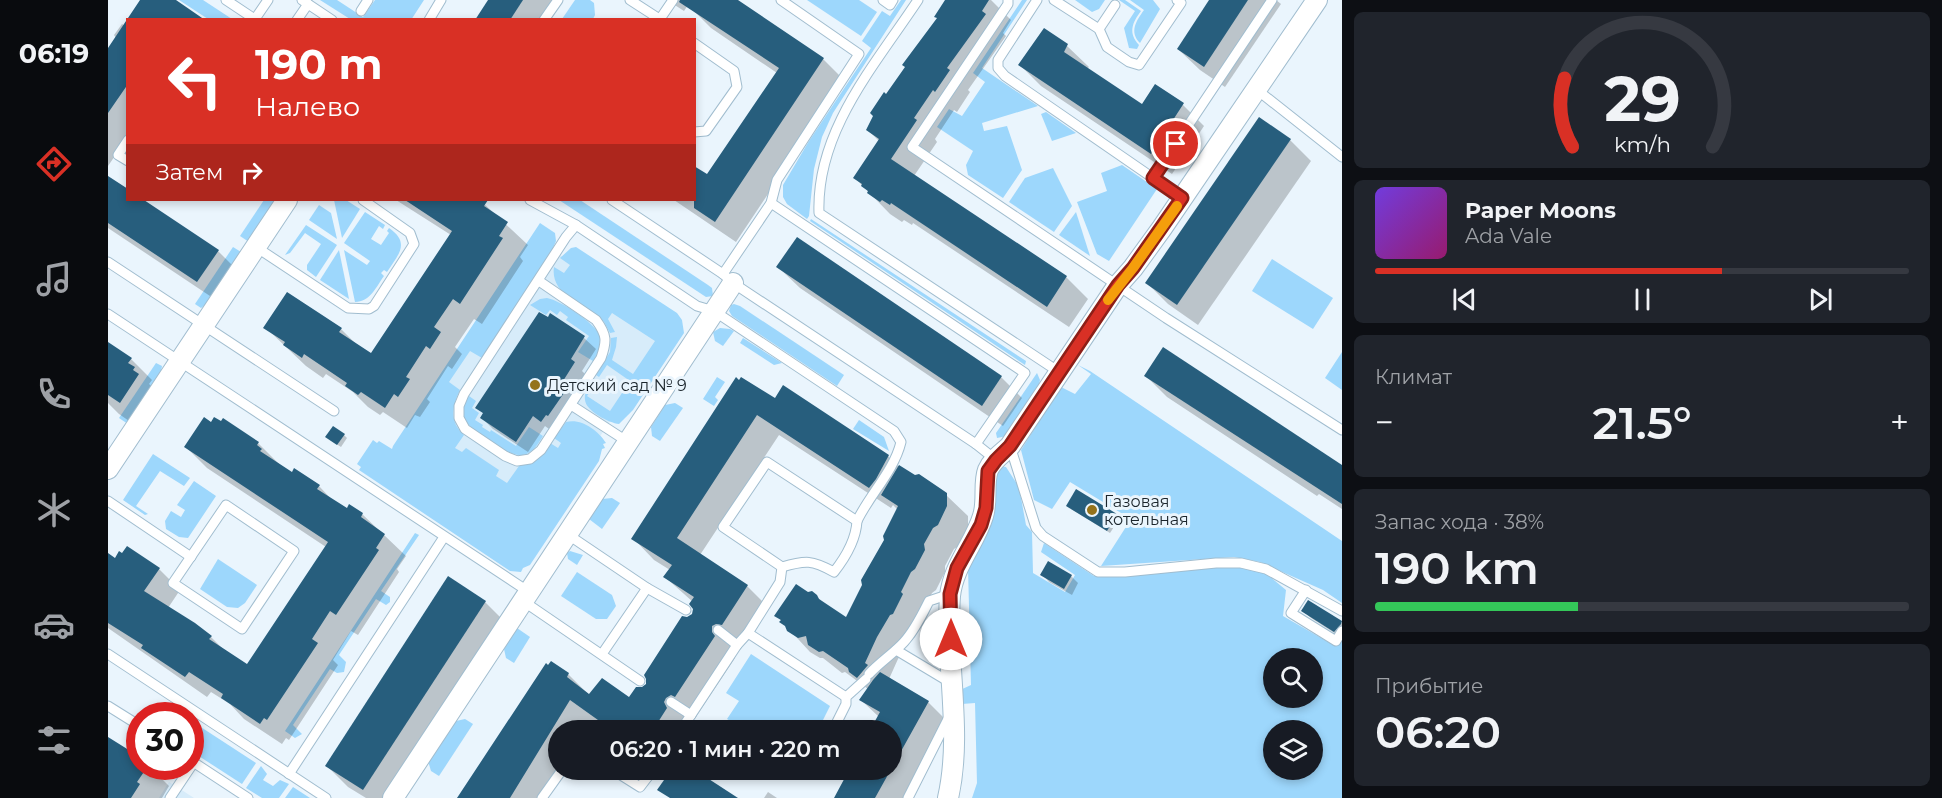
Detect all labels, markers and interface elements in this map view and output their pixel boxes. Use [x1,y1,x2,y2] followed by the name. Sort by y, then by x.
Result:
[19,37,89,70] text: 06:19
[255,38,383,90] text: 190 m
[156,42,234,120] icon: left
[1604,61,1680,137] text: 29
[255,90,360,123] text: Налево
[1150,118,1201,169] pin
[1159,127,1192,160] icon: arrive
[1613,131,1671,157] text: km/h
[33,143,75,185] icon: directions
[235,156,268,189] icon: right
[156,159,223,186] text: Затем
[1465,197,1616,224] text: Paper Moons
[1465,224,1552,248] text: Ada Vale
[33,258,75,300] icon: music
[1448,283,1481,316] icon: previous
[1626,283,1659,316] icon: pause
[1804,283,1837,316] icon: next
[1375,365,1452,389] text: Климат
[33,373,75,415] icon: phone
[547,376,687,395] place label: Детский сад № 9
[528,378,542,392] marker: Детский сад № 9
[1592,395,1692,450] text: 21.5°
[1375,402,1394,442] text: −
[1890,402,1909,442] text: +
[33,489,75,531] icon: climate
[1104,492,1189,529] place label: Газовая котельная
[1085,503,1099,517] marker: Газовая котельная
[1375,510,1544,534] text: Запас хода · 38%
[1375,540,1539,595] text: 190 km
[33,604,75,646] icon: car
[919,607,983,671] position arrow
[1263,648,1323,780] map controls
[1263,648,1323,708] button: search
[1375,674,1483,698] text: Прибытие
[126,702,204,780] speed limit sign: 30
[1375,704,1501,759] text: 06:20
[33,719,75,761] icon: filters
[1263,720,1323,780] button: layers
[610,736,840,763] text: 06:20 · 1 мин · 220 m

